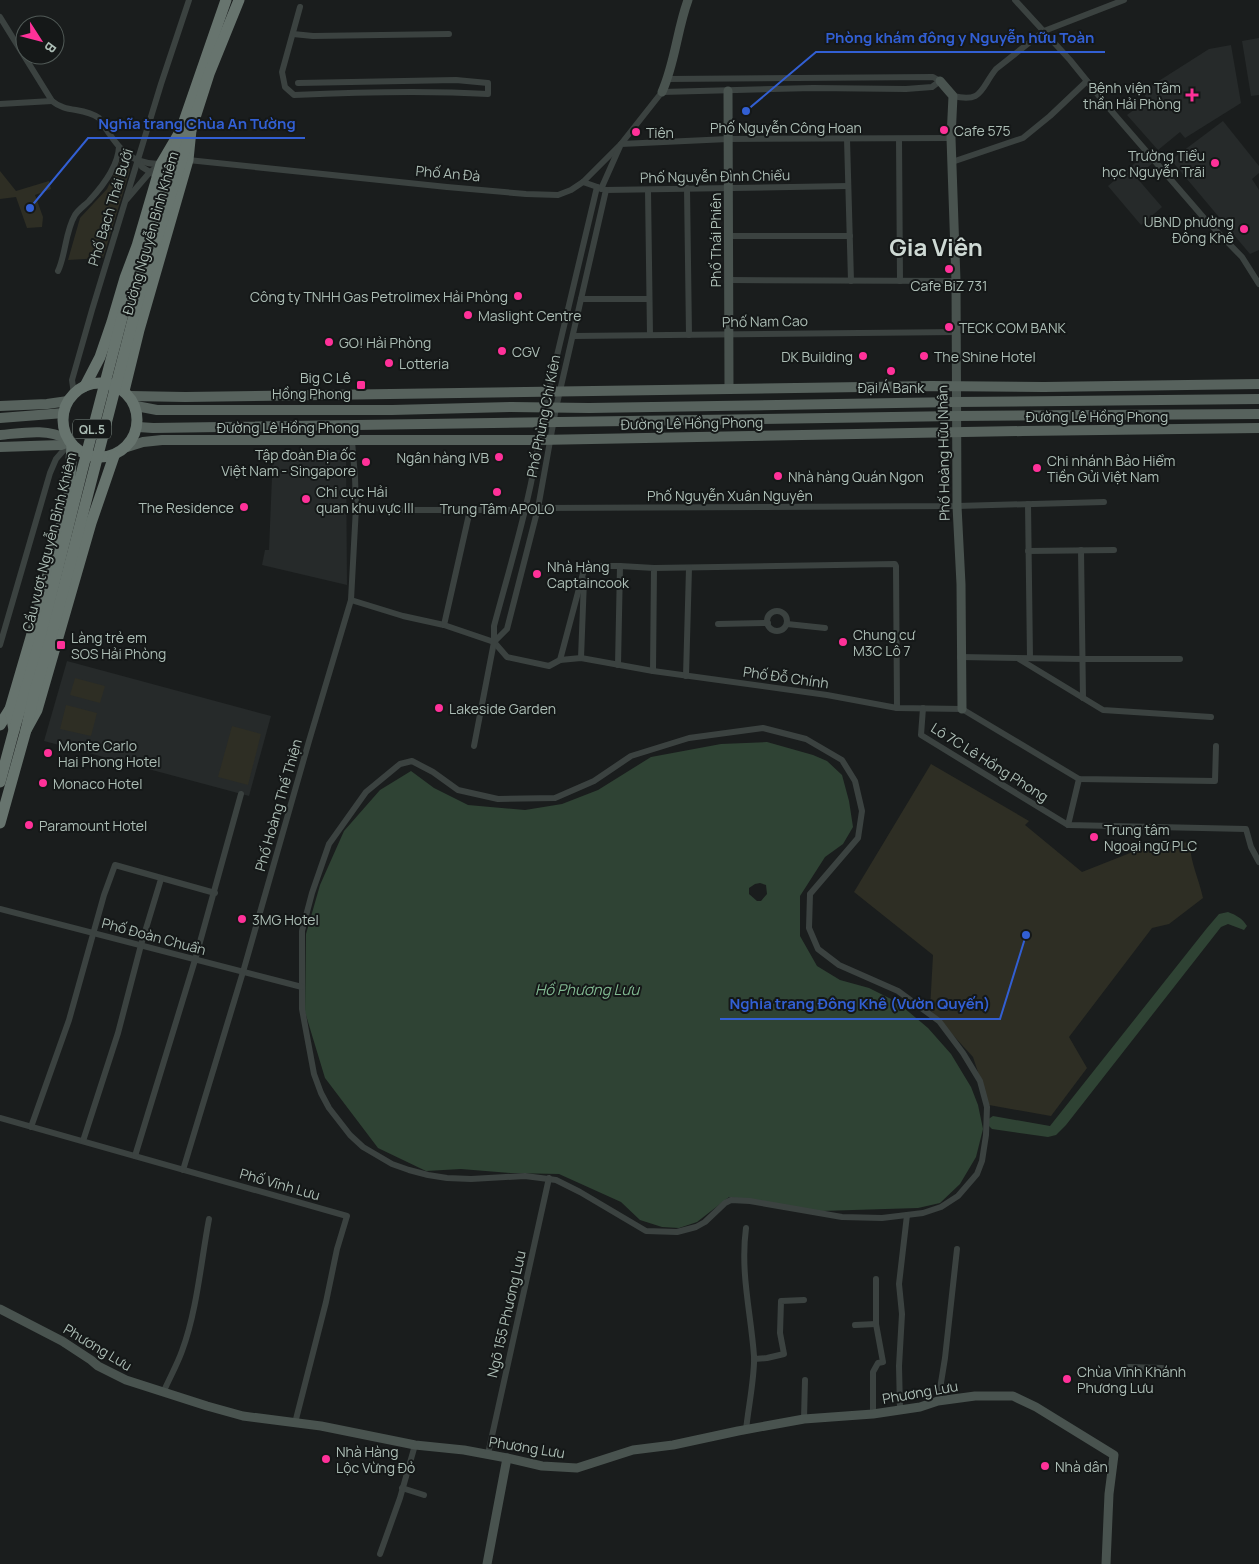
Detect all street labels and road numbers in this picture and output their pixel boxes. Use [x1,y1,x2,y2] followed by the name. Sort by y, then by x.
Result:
[710,118,862,137] street label: Phố Nguyễn Công Hoan
[83,146,137,268] street label: Phố Bạch Thái Bưởi
[118,149,182,317] street label: Đường Nguyễn Bỉnh Khiêm
[415,161,481,185] street label: Phố An Đà
[640,165,790,187] street label: Phố Nguyễn Đình Chiểu
[706,193,725,287] street label: Phố Thái Phiên
[722,311,808,331] street label: Phố Nam Cao
[522,353,564,479] street label: Phố Phùng Chí Kiên
[932,385,954,521] street label: Phố Hoàng Hữu Nhân
[1026,407,1168,426] street label: Đường Lê Hồng Phong
[621,412,763,434] street label: Đường Lê Hồng Phong
[217,418,359,437] street label: Đường Lê Hồng Phong
[73,419,111,438] road number: QL.5
[17,450,81,634] street label: Cầu vượt Nguyễn Bỉnh Khiêm
[647,486,813,505] street label: Phố Nguyễn Xuân Nguyên
[742,662,830,692] street label: Phố Đỗ Chính
[928,718,1052,806] street label: Lô 7C Lê Hồng Phong
[250,737,306,873] street label: Phố Hoàng Thế Thiện
[100,913,208,959] street label: Phố Đoàn Chuẩn
[238,1163,322,1205] street label: Phố Vĩnh Lưu
[482,1249,530,1379] street label: Ngõ 155 Phương Lưu
[60,1319,136,1375] street label: Phương Lưu
[881,1376,959,1408] street label: Phương Lưu
[488,1432,566,1462] street label: Phương Lưu

